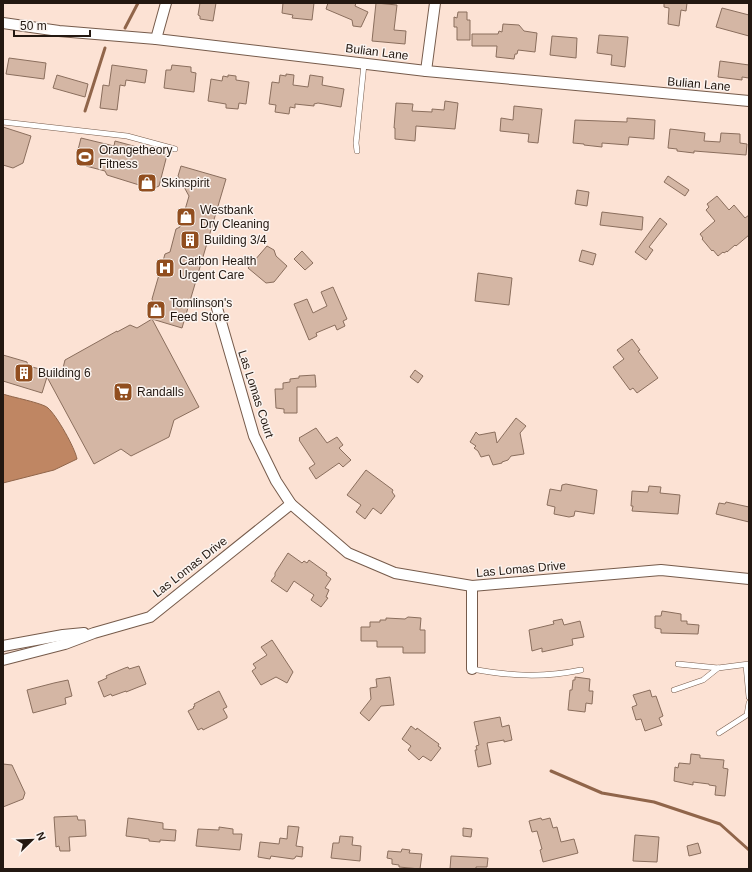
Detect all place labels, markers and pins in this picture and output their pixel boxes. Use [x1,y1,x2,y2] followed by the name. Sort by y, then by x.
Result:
[99,143,172,171] place label: Orangetheory Fitness
[74,146,96,168] sports icon: Orangetheory Fitness
[136,172,158,194] shop icon: Skinspirit
[161,176,210,190] place label: Skinspirit
[200,203,269,231] place label: Westbank Dry Cleaning
[175,206,197,228] shop icon: Westbank Dry Cleaning
[179,229,201,251] building icon: Building 3/4
[204,233,267,247] place label: Building 3/4
[179,254,256,282] place label: Carbon Health Urgent Care
[154,257,176,279] hospital icon: Carbon Health Urgent Care
[170,296,232,324] place label: Tomlinson's Feed Store
[145,299,167,321] shop icon: Tomlinson's Feed Store
[13,362,35,384] building icon: Building 6
[38,366,91,380] place label: Building 6
[112,381,134,403] supermarket icon: Randalls
[137,385,184,399] place label: Randalls

